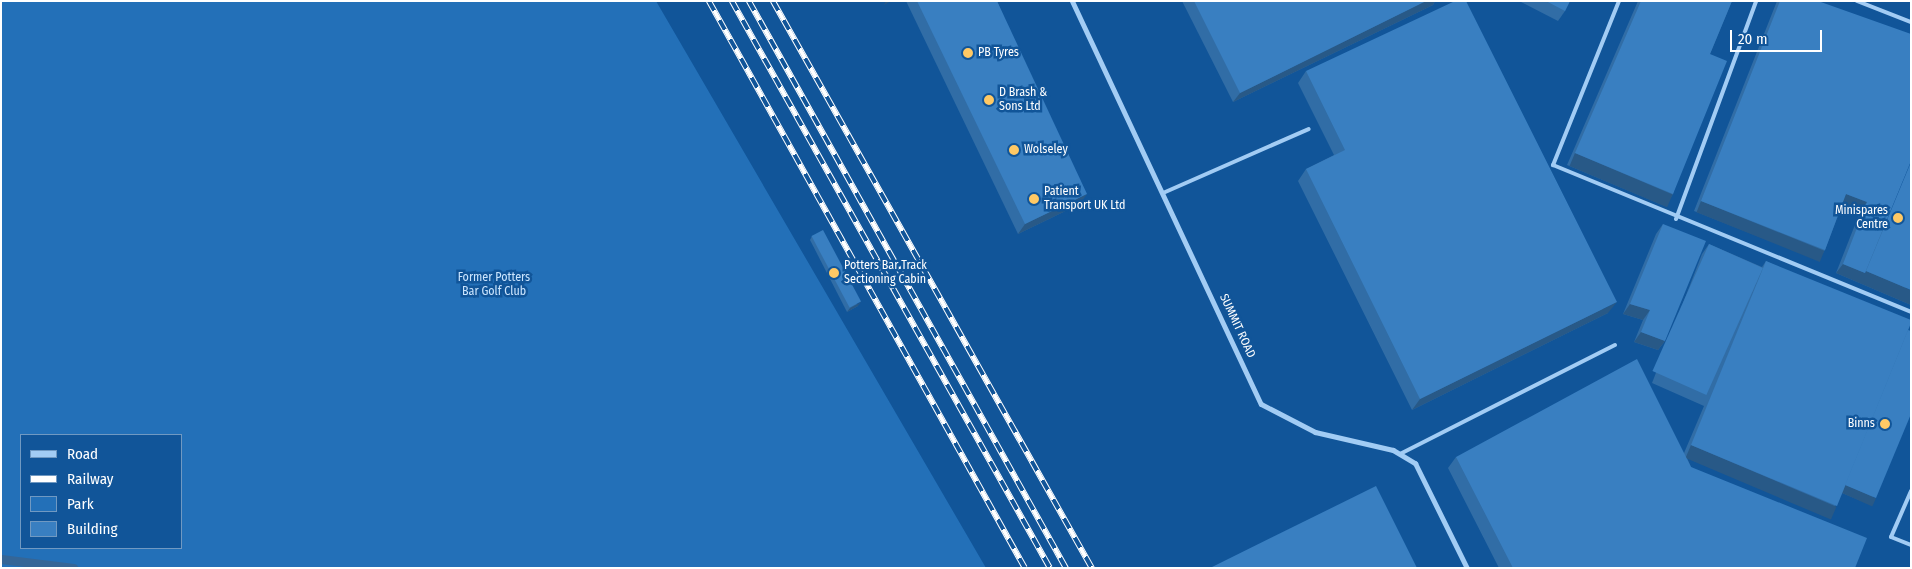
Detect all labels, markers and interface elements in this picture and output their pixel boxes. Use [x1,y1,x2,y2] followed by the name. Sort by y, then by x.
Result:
[1732,20,1824,52] scale bar
[1738,30,1768,48] text: 20 m
[978,46,1019,60] place label: PB Tyres
[962,47,974,59] marker: PB Tyres
[999,86,1047,114] place label: D Brash & Sons Ltd
[983,94,995,106] marker: D Brash & Sons Ltd
[1024,143,1068,157] place label: Wolseley
[1008,144,1020,156] marker: Wolseley
[1044,185,1125,213] place label: Patient Transport UK Ltd
[1028,193,1040,205] marker: Patient Transport UK Ltd
[1835,204,1888,232] place label: Minispares Centre
[1892,212,1904,224] marker: Minispares Centre
[844,259,927,287] place label: Potters Bar Track Sectioning Cabin
[828,267,840,279] marker: Potters Bar Track Sectioning Cabin
[458,271,530,299] park label: Former Potters Bar Golf Club
[1216,292,1258,360] street label: SUMMIT ROAD
[1848,417,1875,431] place label: Binns
[1879,418,1891,430] marker: Binns
[20,434,182,549] legend
[67,445,98,463] text: Road
[67,470,114,488] text: Railway
[67,495,94,513] text: Park
[67,520,118,538] text: Building

